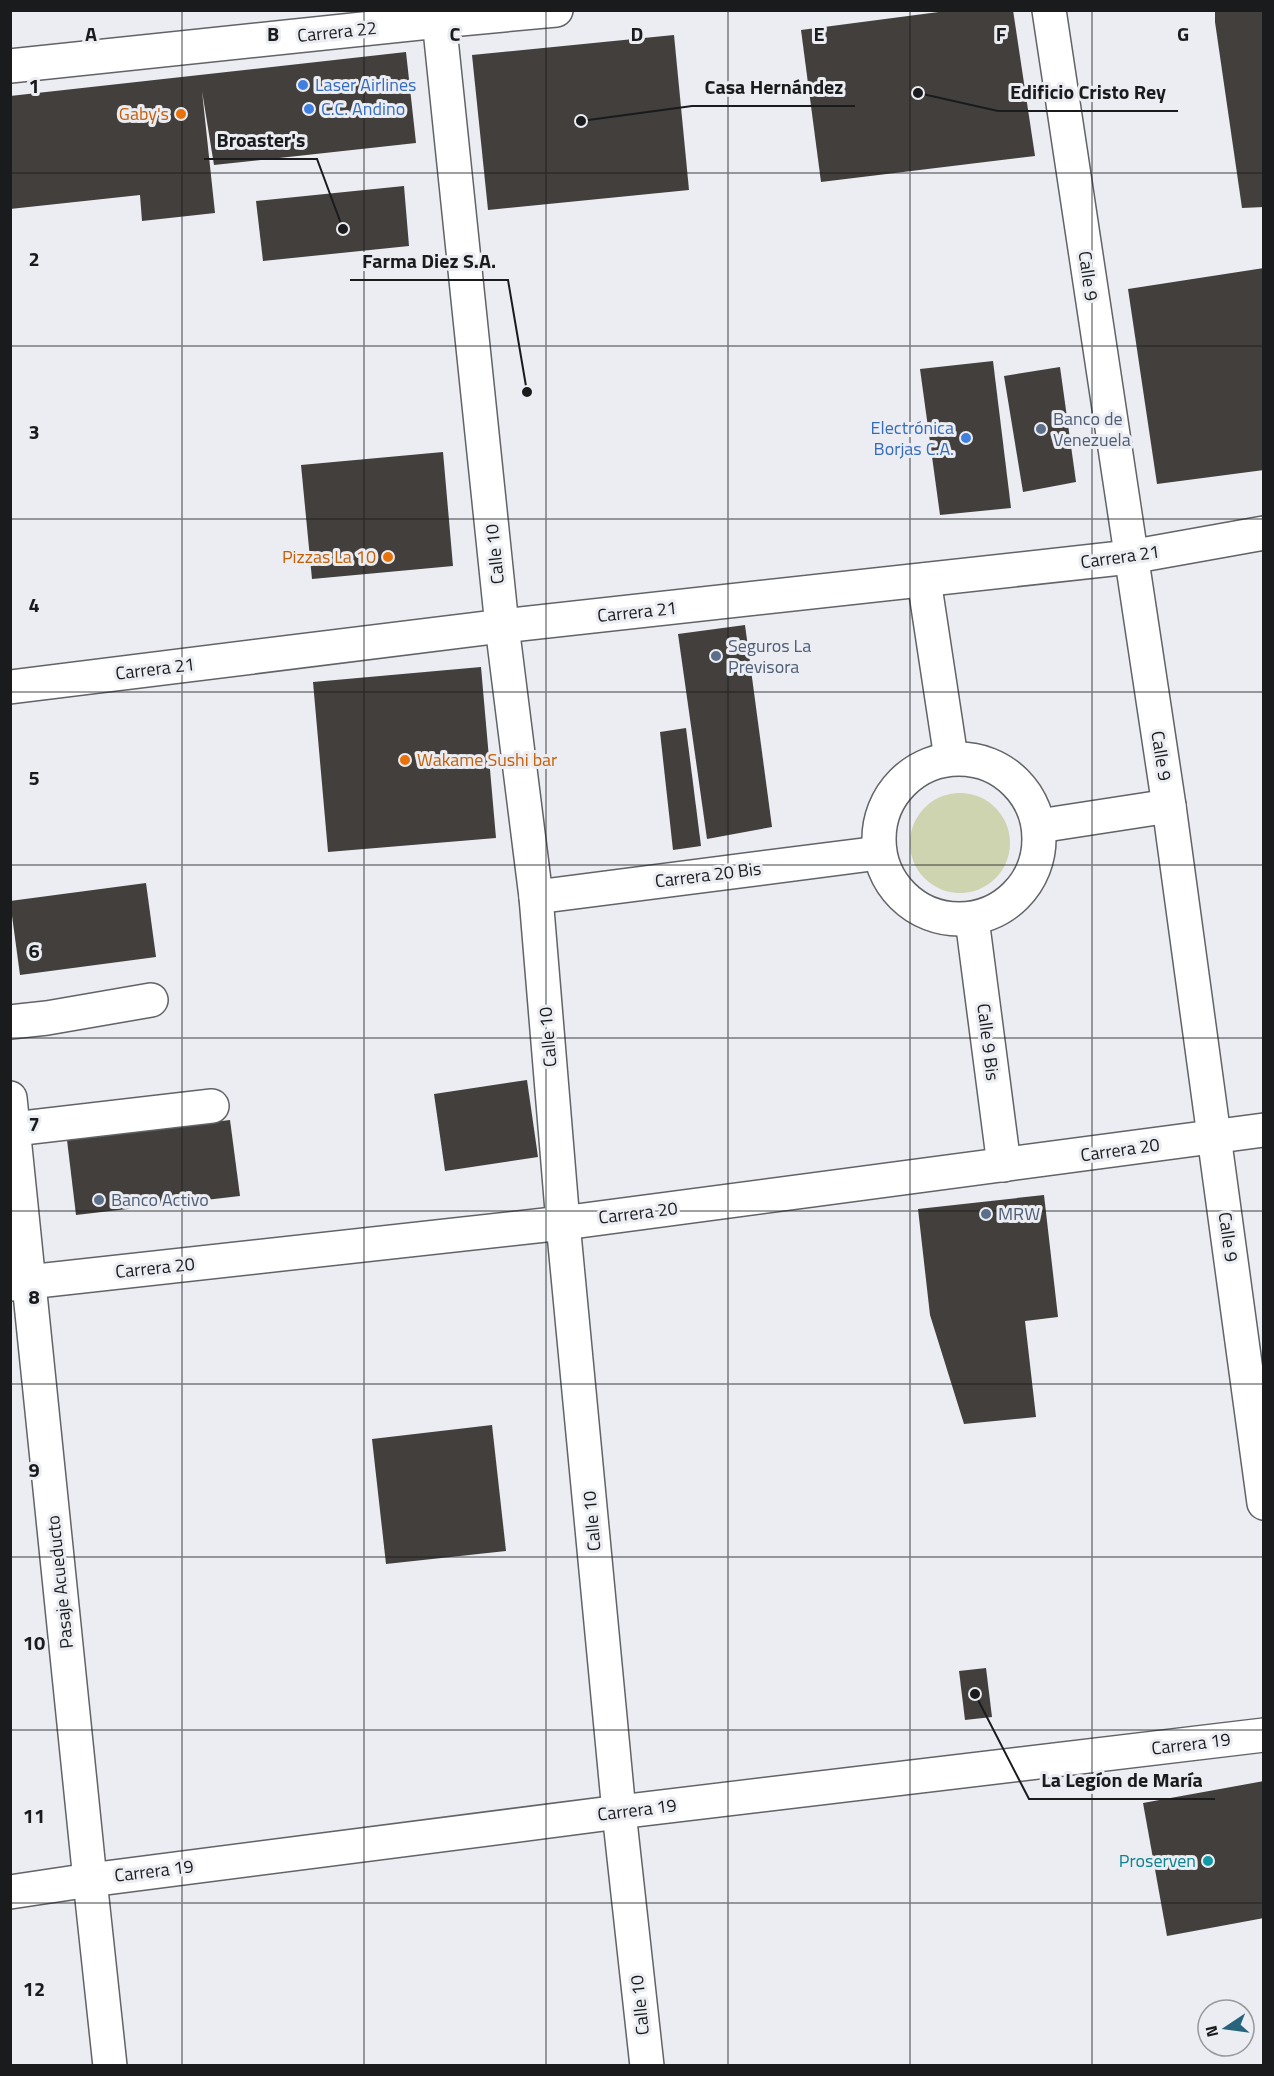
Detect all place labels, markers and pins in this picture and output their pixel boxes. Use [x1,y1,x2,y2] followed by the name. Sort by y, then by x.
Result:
[692,68,855,106] callout: Casa Hernández
[315,71,416,98] place label: Laser Airlines
[998,73,1178,111] callout: Edificio Cristo Rey
[296,78,310,92] marker: Laser Airlines
[321,95,405,122] place label: C.C. Andino
[119,100,169,127] place label: Gaby's
[302,102,316,116] marker: C.C. Andino
[174,107,188,121] marker: Gaby's
[204,121,317,159] callout: Broaster's
[350,242,508,280] callout: Farma Diez S.A.
[1053,405,1131,453] place label: Banco de Venezuela
[871,414,954,462] place label: Electrónica Borjas C.A.
[1034,422,1048,436] marker: Banco de Venezuela
[959,431,973,445] marker: Electrónica Borjas C.A.
[282,543,376,570] place label: Pizzas La 10
[381,550,395,564] marker: Pizzas La 10
[728,632,811,680] place label: Seguros La Previsora
[709,649,723,663] marker: Seguros La Previsora
[417,746,557,773] place label: Wakame Sushi bar
[398,753,412,767] marker: Wakame Sushi bar
[111,1186,209,1213] place label: Banco Activo
[92,1193,106,1207] marker: Banco Activo
[998,1200,1040,1227] place label: MRW
[979,1207,993,1221] marker: MRW
[1029,1761,1215,1799] callout: La Legíon de María
[1119,1847,1196,1874] place label: Proserven
[1201,1854,1215,1868] marker: Proserven

